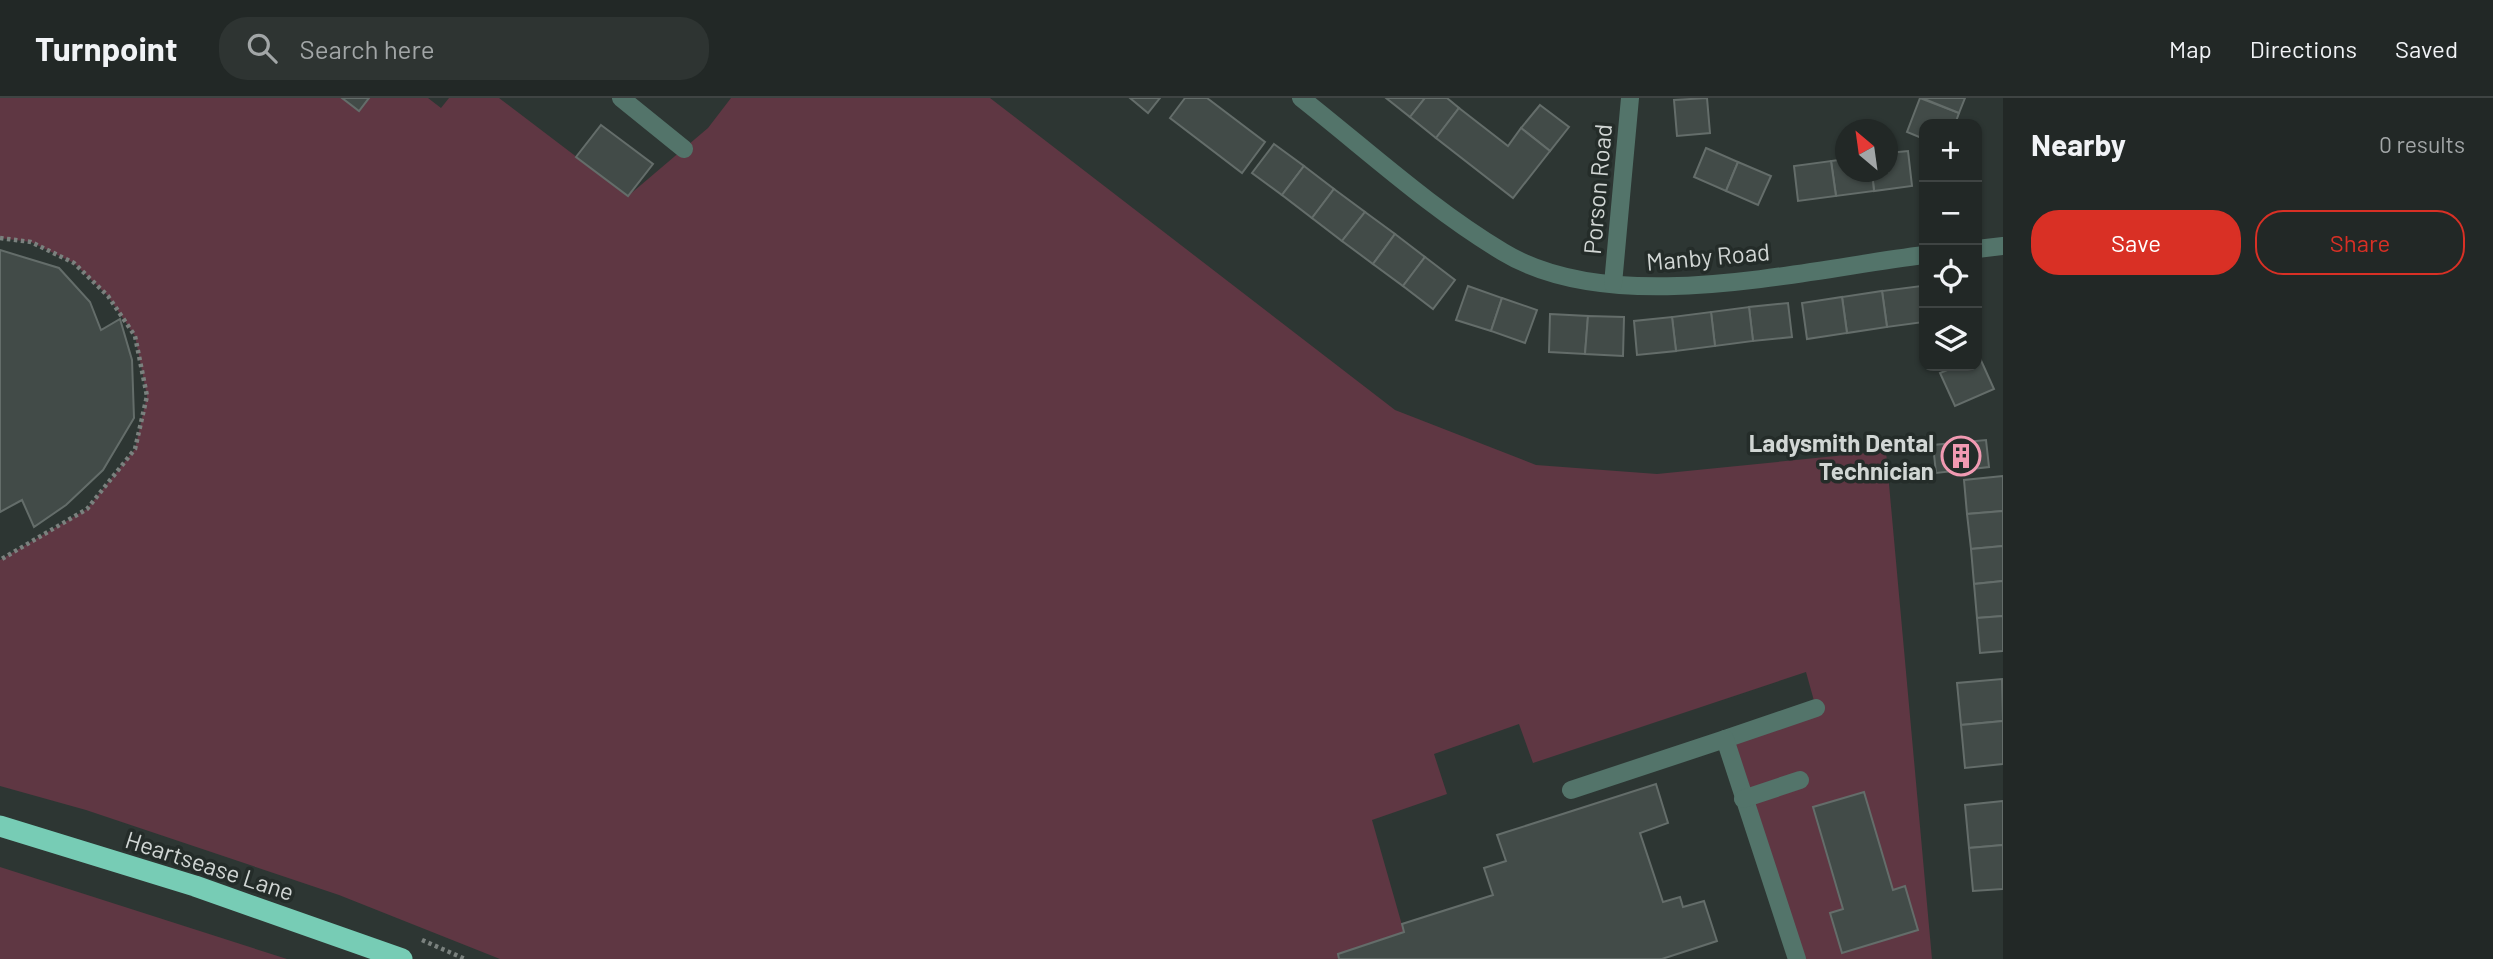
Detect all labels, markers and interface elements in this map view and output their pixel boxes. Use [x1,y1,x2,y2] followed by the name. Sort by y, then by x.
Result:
[219,17,709,80] search box
[35,28,177,68] text: Turnpoint
[243,29,281,67] icon: search
[299,33,435,64] text: Search here
[2169,34,2212,63] text: Map
[2250,34,2357,63] text: Directions
[2395,34,2458,63] text: Saved
[1835,119,1898,182] north arrow
[1919,119,1982,371] map controls
[1919,119,1982,182] button: +
[1577,123,1617,255] street label: Porson Road
[2031,126,2126,162] text: Nearby
[2379,130,2465,158] text: 0 results
[1919,182,1982,245] button: −
[2031,210,2241,275] button: Save
[2255,210,2465,275] button: Share
[1645,236,1771,276] street label: Manby Road
[1919,245,1982,308] button: locate
[1919,308,1982,371] button: layers
[1749,428,1934,485] place label: Ladysmith Dental Technician
[1940,435,1982,477] building icon: Ladysmith Dental Technician
[122,824,298,906] street label: Heartsease Lane

